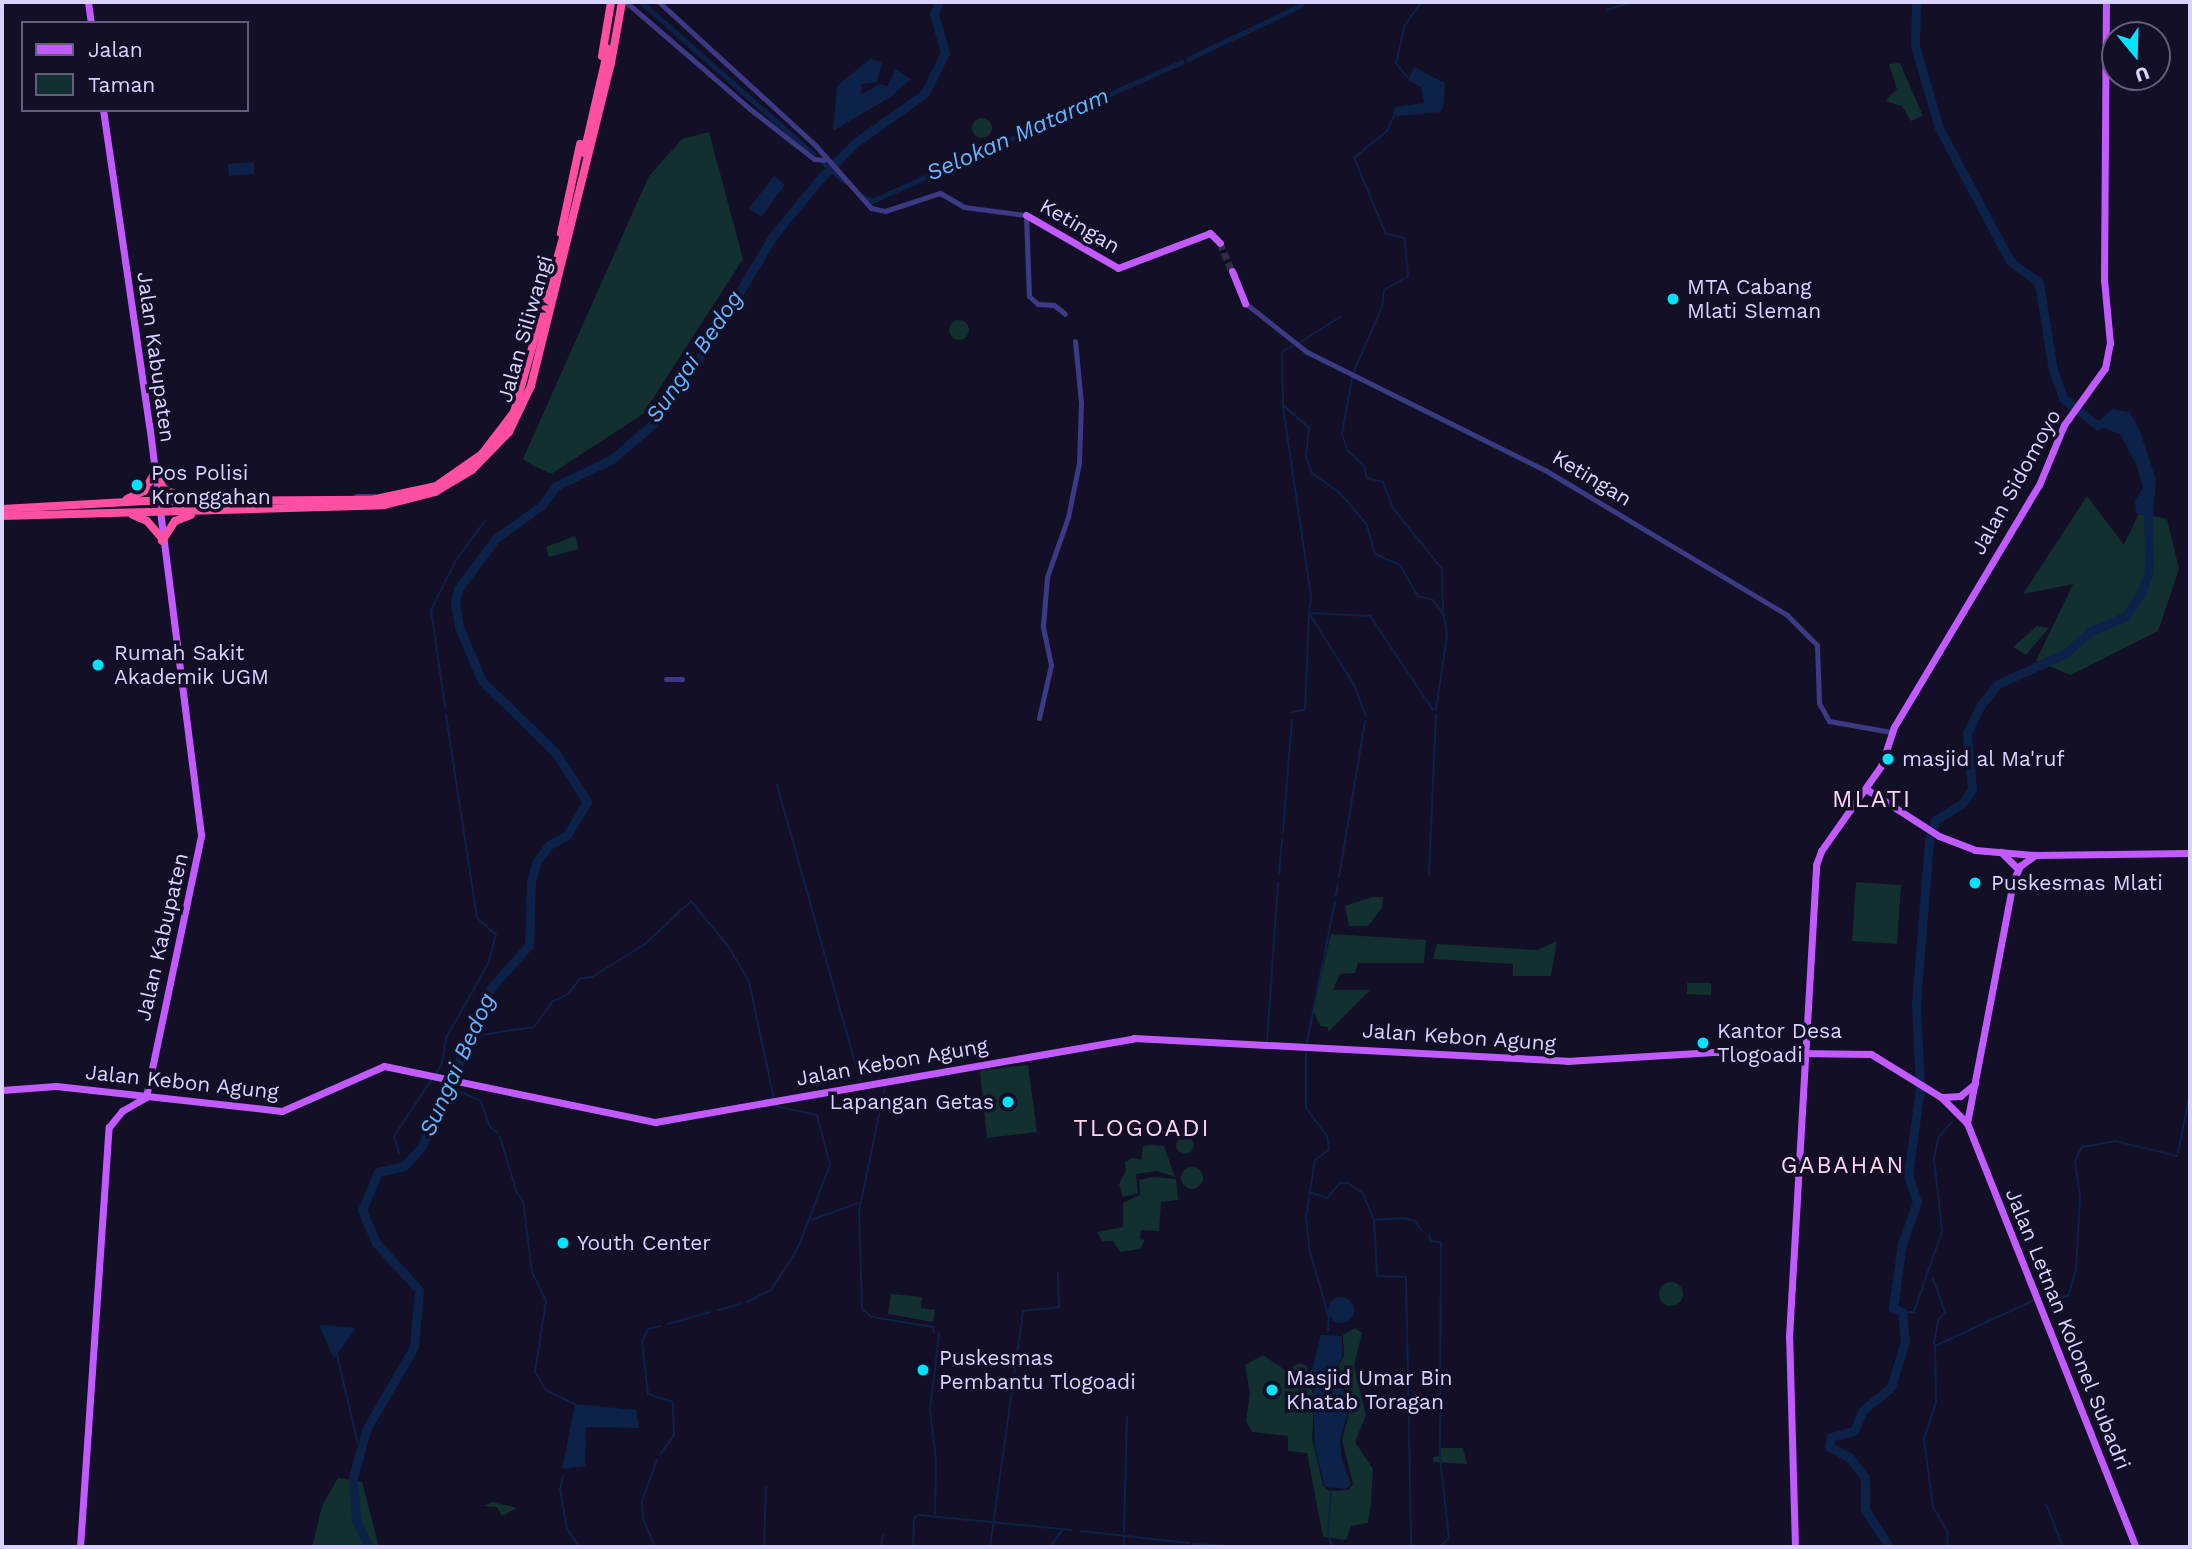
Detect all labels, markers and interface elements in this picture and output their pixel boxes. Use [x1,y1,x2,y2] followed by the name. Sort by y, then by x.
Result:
[21,21,248,112] legend
[2101,21,2171,91] north arrow
[88,37,143,62] text: Jalan
[2132,61,2152,88] text: U
[88,72,155,97] text: Taman
[922,82,1114,188] water label: Selokan Mataram
[1036,193,1124,259] street label: Ketingan
[492,253,558,405] street label: Jalan Siliwangi
[132,270,180,444] street label: Jalan Kabupaten
[1687,274,1821,324] place label: MTA Cabang Mlati Sleman
[641,285,749,429] water label: Sungai Bedog
[1665,291,1681,307] marker: MTA Cabang Mlati Sleman
[1966,405,2066,559] street label: Jalan Sidomoyo
[1548,445,1636,511] street label: Ketingan
[151,460,271,510] place label: Pos Polisi Kronggahan
[129,477,145,493] marker: Pos Polisi Kronggahan
[114,640,269,690] place label: Rumah Sakit Akademik UGM
[88,655,108,675] marker: Rumah Sakit Akademik UGM
[1902,746,2065,772] place label: masjid al Ma'ruf
[1880,751,1896,767] marker: masjid al Ma'ruf
[1833,786,1911,814] district label: MLATI
[130,850,194,1024] street label: Jalan Kabupaten
[1991,870,2163,896] place label: Puskesmas Mlati
[1965,873,1985,893] marker: Puskesmas Mlati
[414,989,502,1141] water label: Sungai Bedog
[1361,1018,1557,1056] street label: Jalan Kebon Agung
[1717,1018,1843,1068] place label: Kantor Desa Tlogoadi
[794,1033,990,1091] street label: Jalan Kebon Agung
[1695,1035,1711,1051] marker: Kantor Desa Tlogoadi
[84,1059,280,1105] street label: Jalan Kebon Agung
[830,1089,994,1115] place label: Lapangan Getas
[1000,1094,1016,1110] marker: Lapangan Getas
[1074,1115,1210,1143] district label: TLOGOADI
[1782,1152,1904,1180] district label: GABAHAN
[2000,1184,2136,1474] street label: Jalan Letnan Kolonel Subadri
[577,1230,711,1256] place label: Youth Center
[555,1235,571,1251] marker: Youth Center
[939,1345,1136,1395] place label: Puskesmas Pembantu Tlogoadi
[913,1360,933,1380] marker: Puskesmas Pembantu Tlogoadi
[1286,1365,1453,1415] place label: Masjid Umar Bin Khatab Toragan
[1264,1382,1280,1398] marker: Masjid Umar Bin Khatab Toragan

